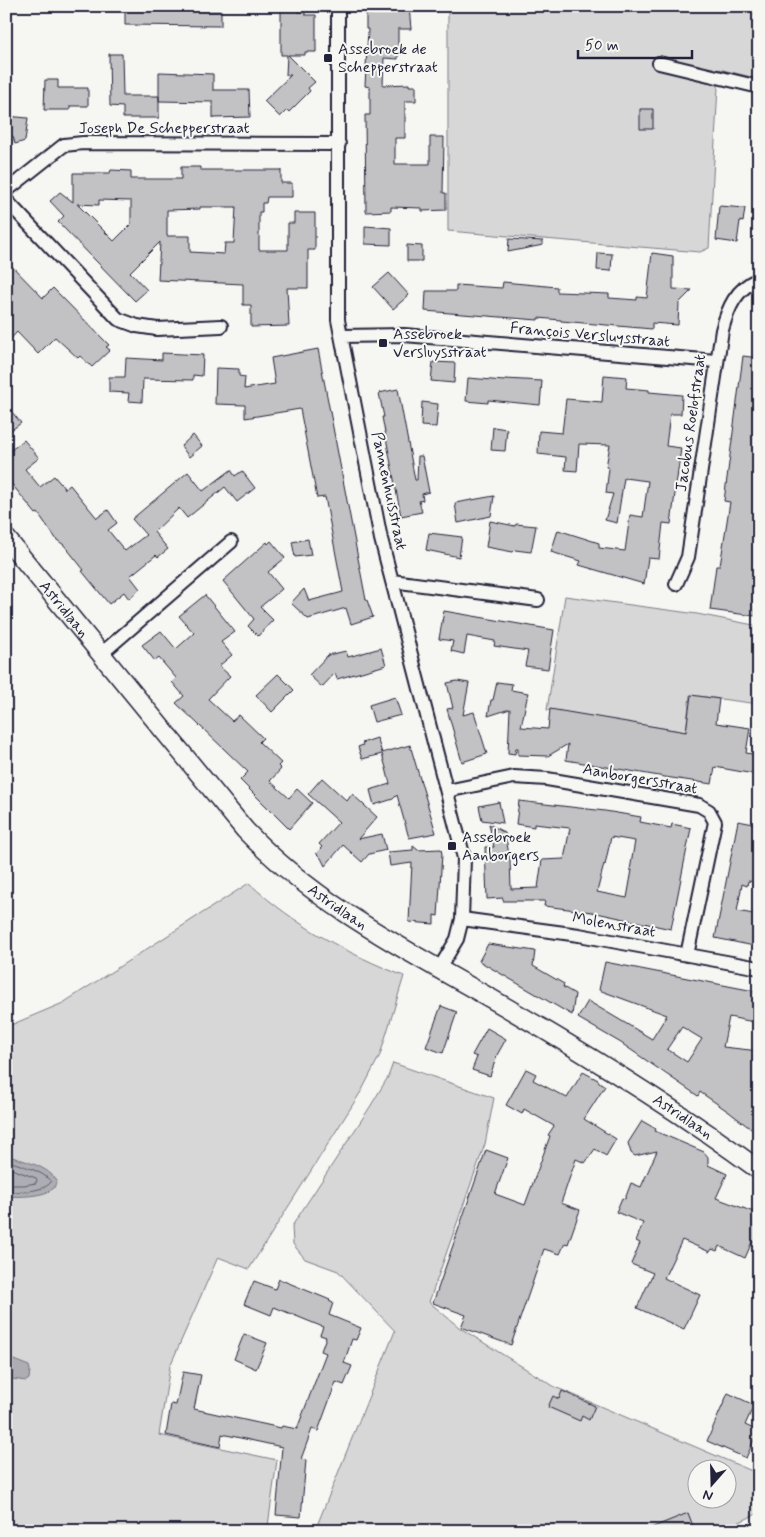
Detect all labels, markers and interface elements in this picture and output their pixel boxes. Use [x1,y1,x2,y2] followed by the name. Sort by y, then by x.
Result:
[578,28,691,60] scale bar
[585,36,619,56] text: 50 m
[338,39,438,78] place label: Assebroek de Schepperstraat
[322,52,334,64] marker: Assebroek de Schepperstraat
[79,118,249,139] street label: Joseph De Schepperstraat
[509,318,671,352] street label: François Versluysstraat
[393,324,486,363] place label: Assebroek Versluysstraat
[377,337,389,349] marker: Assebroek Versluysstraat
[671,353,711,493] street label: Jacobus Roelofstraat
[366,430,412,552] street label: Pannenhuisstraat
[35,576,94,642] street label: Astridlaan
[581,759,699,799] street label: Aanborgersstraat
[462,827,539,866] place label: Assebroek Aanborgers
[446,840,458,852] marker: Assebroek Aanborgers
[303,879,371,935] street label: Astridlaan
[571,907,657,943] street label: Molenstraat
[649,1089,717,1144] street label: Astridlaan
[688,1460,738,1510] north arrow
[700,1485,715,1505] text: N

